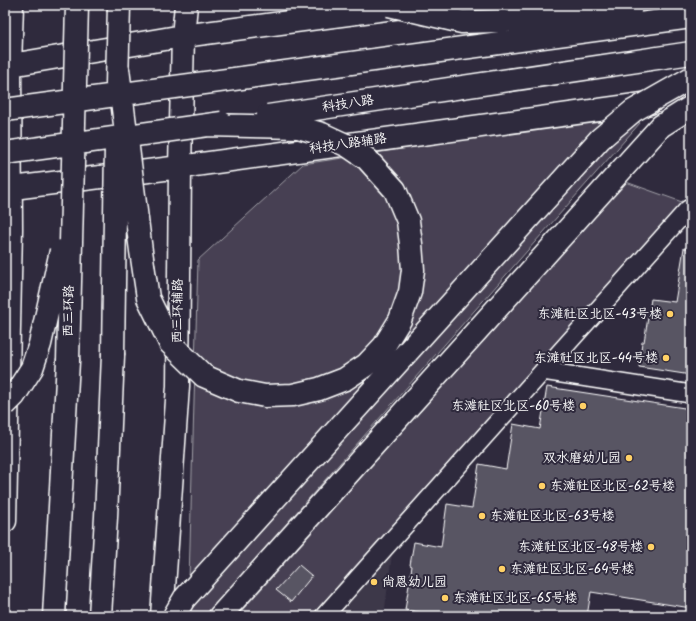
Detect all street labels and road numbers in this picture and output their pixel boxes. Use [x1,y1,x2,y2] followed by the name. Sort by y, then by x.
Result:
[321,90,375,118] street label: 科技八路
[308,128,388,160] street label: 科技八路辅路
[167,278,189,344] street label: 西三环辅路
[58,285,80,337] street label: 西三环路

